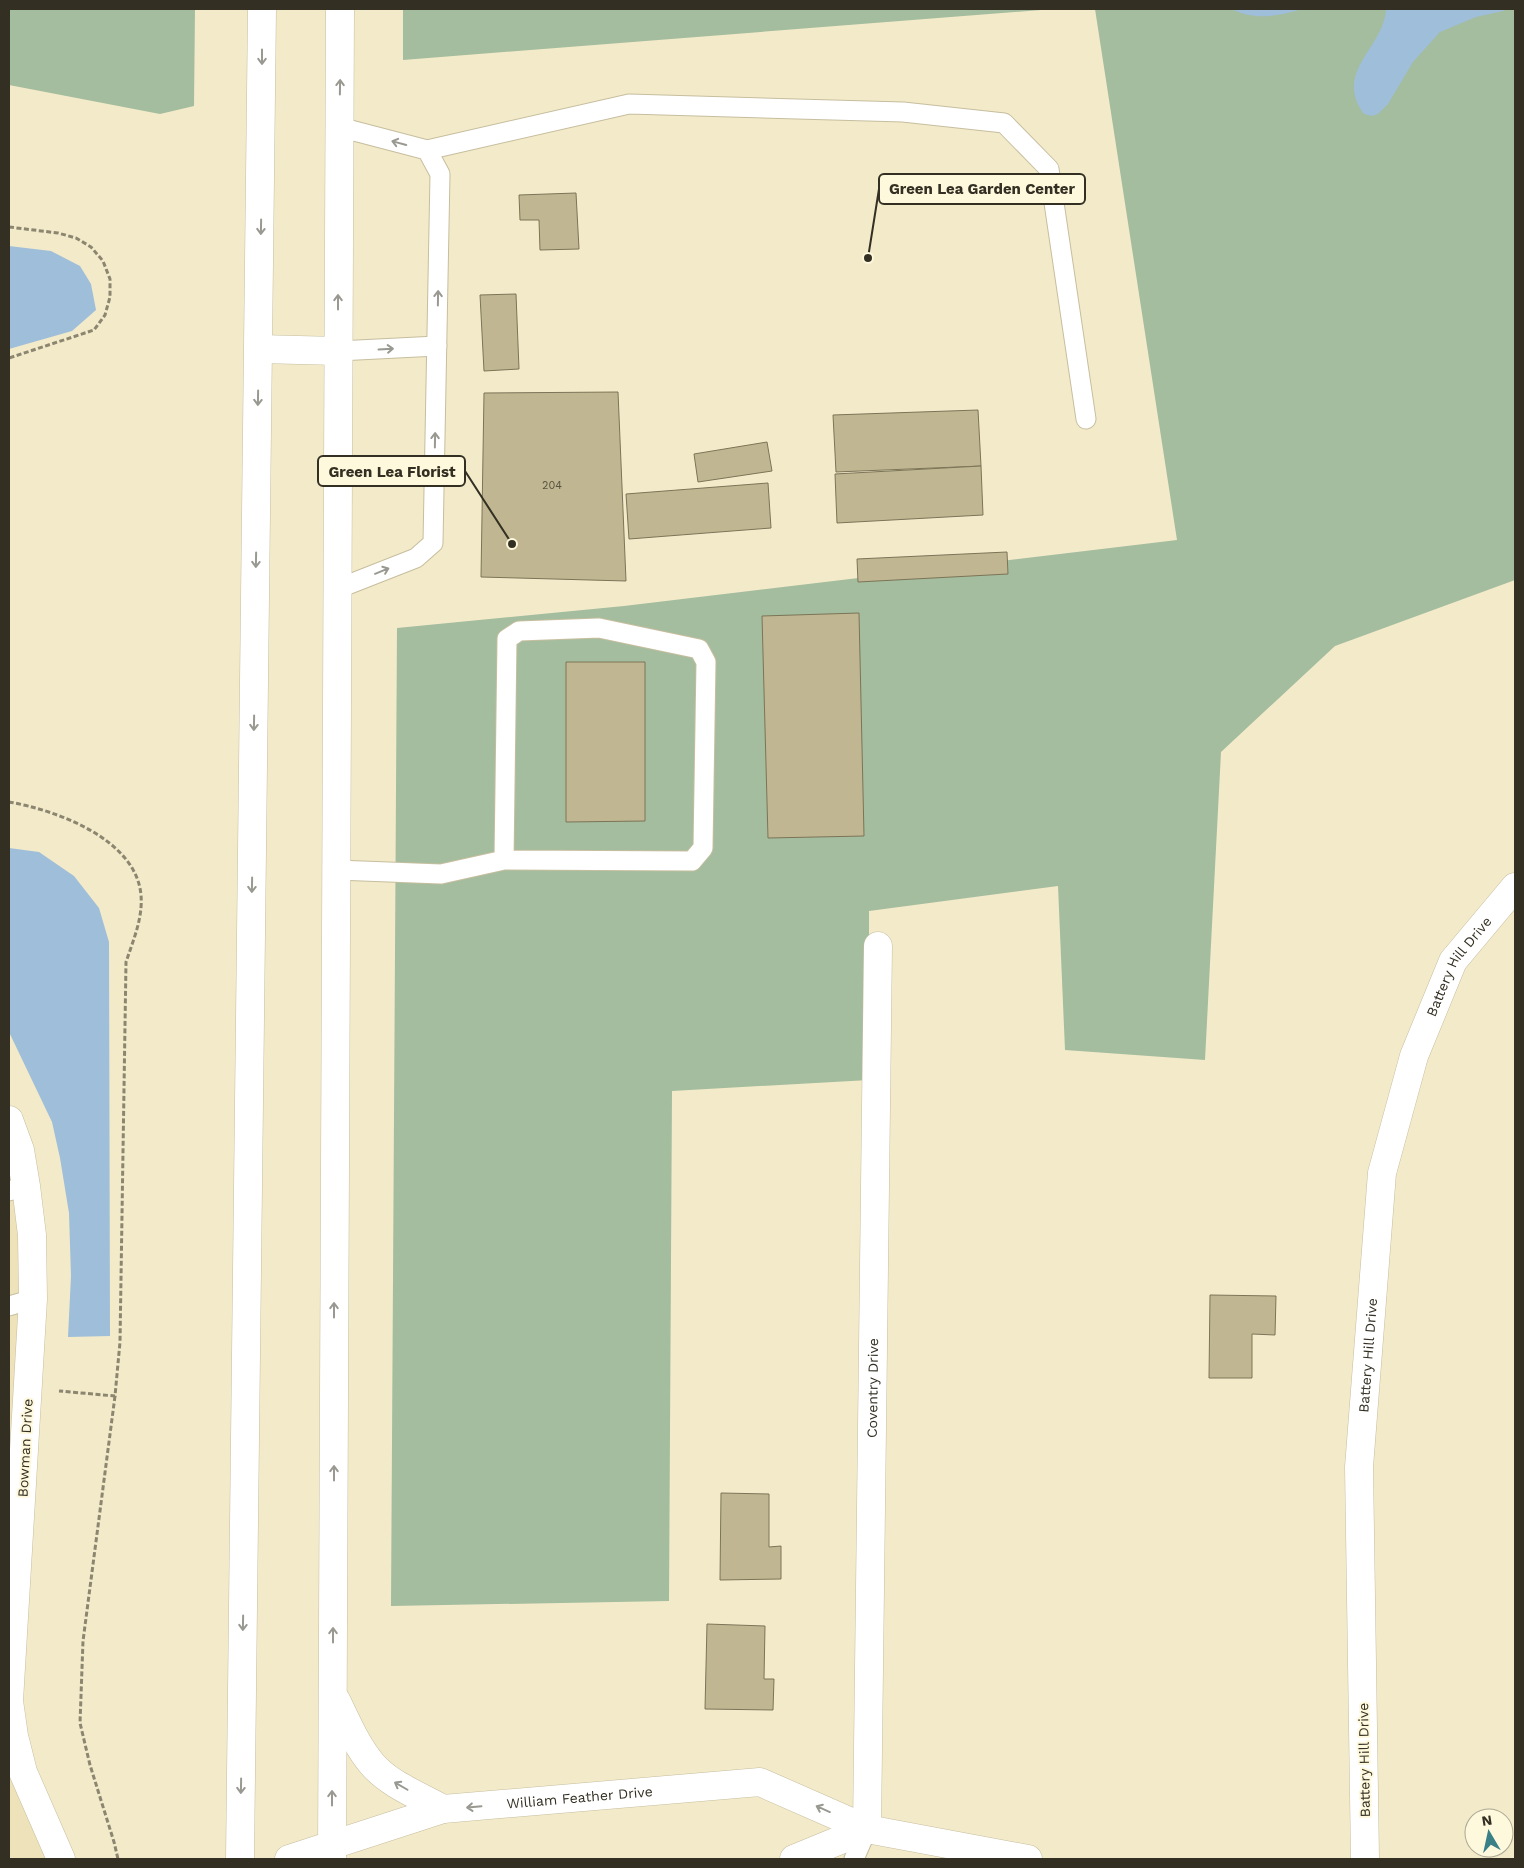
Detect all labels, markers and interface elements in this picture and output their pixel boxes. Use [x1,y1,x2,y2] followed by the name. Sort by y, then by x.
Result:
[257,49,267,65] one-way arrow
[335,79,345,96] one-way arrow
[391,138,407,147] one-way arrow
[879,174,1085,204] callout: Green Lea Garden Center
[889,180,1076,198] text: Green Lea Garden Center
[256,218,266,235] one-way arrow
[433,290,442,306] one-way arrow
[333,294,343,310] one-way arrow
[378,344,394,353] one-way arrow
[253,390,263,406] one-way arrow
[430,432,440,448] one-way arrow
[318,456,465,486] callout: Green Lea Florist
[328,463,456,481] text: Green Lea Florist
[542,479,562,492] house number: 204
[251,552,261,568] one-way arrow
[375,566,390,575] one-way arrow
[249,714,259,731] one-way arrow
[247,877,257,893] one-way arrow
[1423,913,1495,1019] street label: Battery Hill Drive
[1355,1298,1380,1413] street label: Battery Hill Drive
[329,1302,339,1318] one-way arrow
[864,1338,881,1438] street label: Coventry Drive
[14,1398,36,1498] street label: Bowman Drive
[329,1465,339,1481] one-way arrow
[238,1614,248,1631] one-way arrow
[328,1627,338,1644] one-way arrow
[1355,1703,1373,1817] street label: Battery Hill Drive
[236,1777,246,1793] one-way arrow
[394,1780,408,1790] one-way arrow
[506,1783,653,1812] street label: William Feather Drive
[327,1790,337,1806] one-way arrow
[467,1802,483,1811] one-way arrow
[816,1804,831,1814] one-way arrow
[1464,1808,1514,1858] north arrow
[1481,1811,1493,1829] text: N

